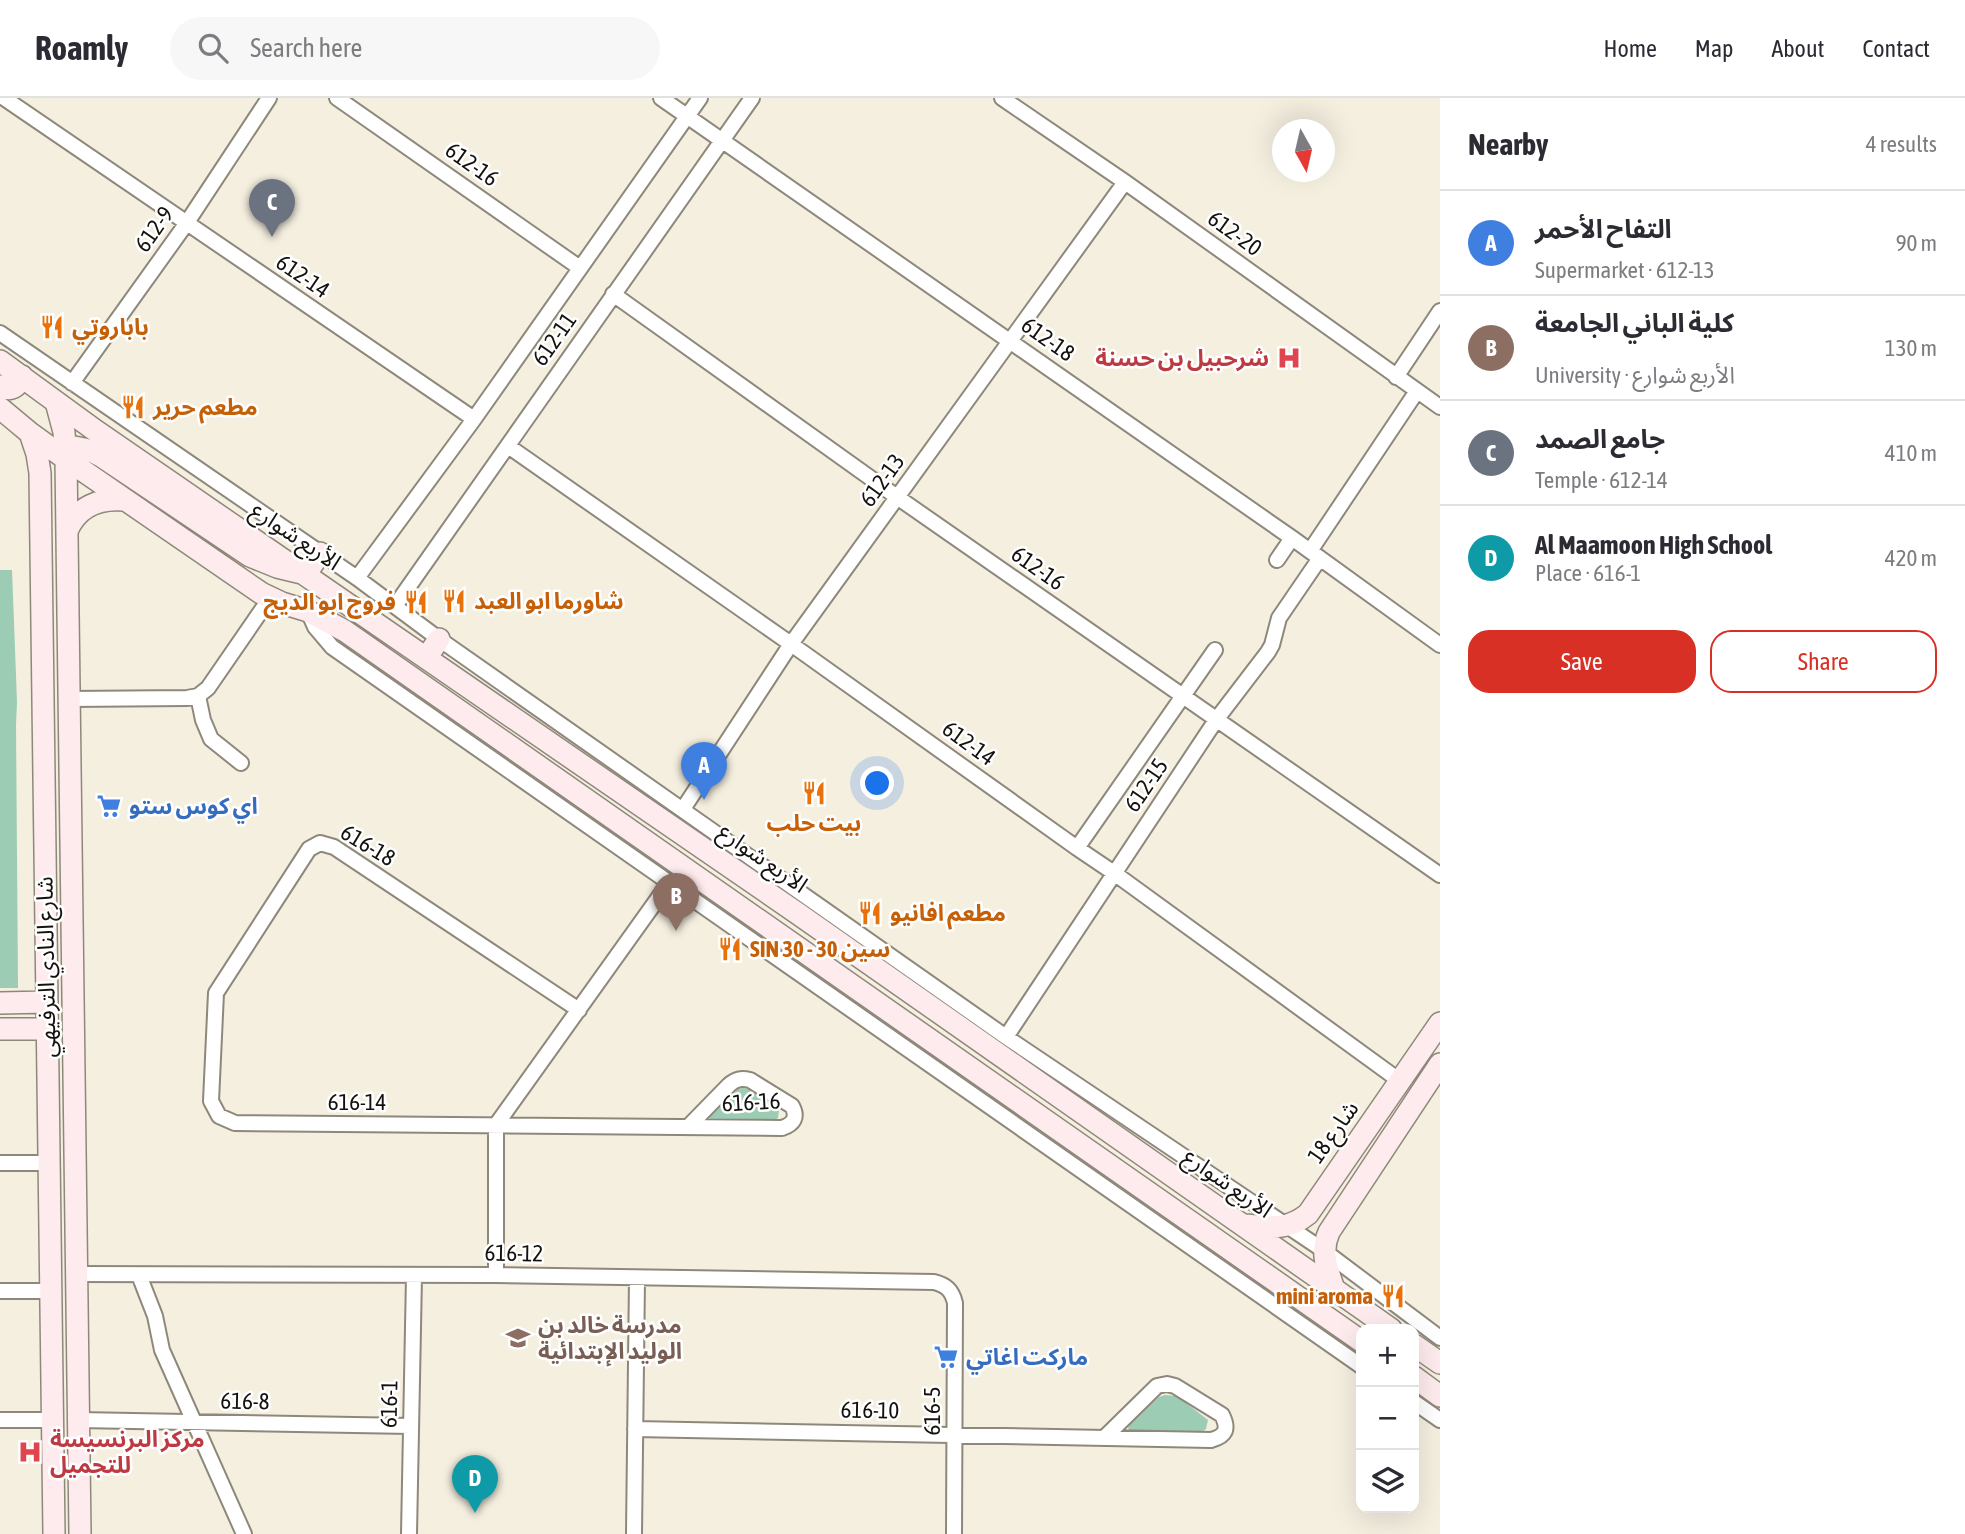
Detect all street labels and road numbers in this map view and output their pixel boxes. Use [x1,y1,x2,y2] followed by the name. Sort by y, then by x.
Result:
[441,137,503,191] street label: 612-16
[129,201,179,257] street label: 612-9
[1203,205,1267,261] street label: 612-20
[271,249,335,303] street label: 612-14
[527,308,581,370] street label: 612-11
[1017,312,1079,366] street label: 612-18
[854,449,910,511] street label: 612-13
[244,497,346,579] street label: الأربع شوارع
[1007,541,1069,595] street label: 612-16
[938,715,1000,771] street label: 612-14
[1119,753,1173,817] street label: 612-15
[711,818,812,901] street label: الأربع شوارع
[336,819,400,871] street label: 616-18
[31,876,65,1058] street label: شارع النادي الترفيهي
[721,1087,781,1117] street label: 616-16
[328,1089,386,1115] street label: 616-14
[1302,1096,1367,1170] street label: شارع 18
[1176,1143,1277,1226] street label: الأربع شوارع
[484,1239,544,1267] street label: 616-12
[376,1380,402,1428] street label: 616-1
[919,1387,945,1436] street label: 616-5
[220,1388,270,1414] street label: 616-8
[840,1396,900,1424] street label: 616-10

